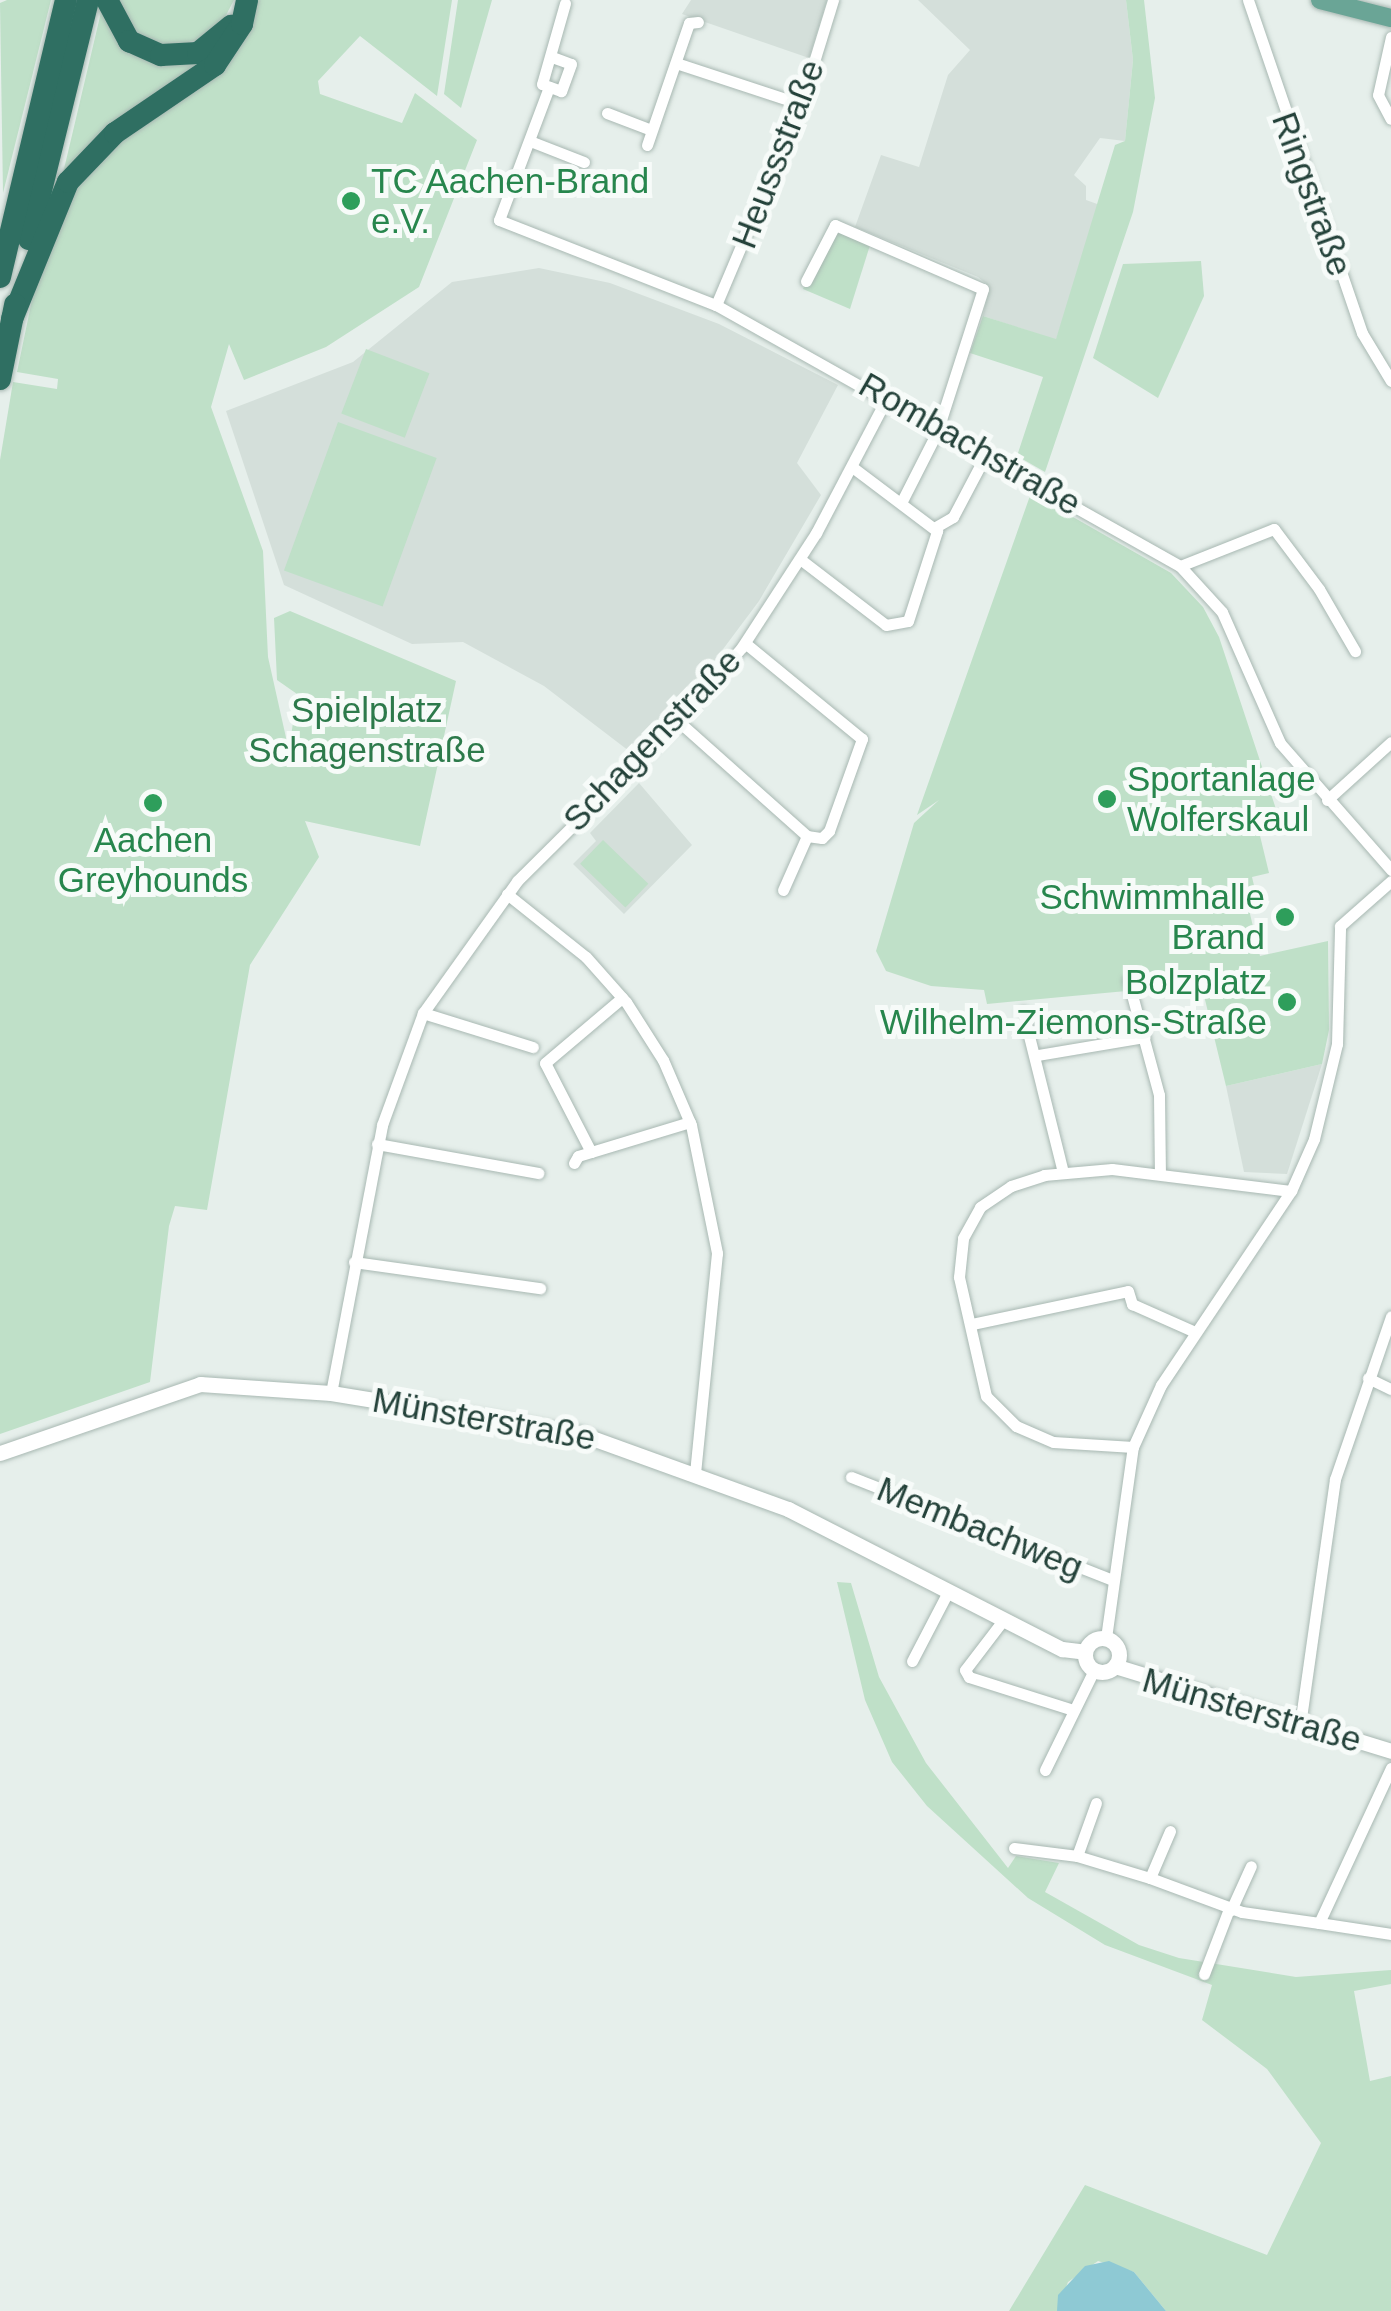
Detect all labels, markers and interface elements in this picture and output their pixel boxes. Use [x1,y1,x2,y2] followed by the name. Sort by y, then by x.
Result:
[723,54,833,254] street label: Heussstraße
[1263,106,1361,282] street label: Ringstraße
[371,160,651,242] place label: TC Aachen-Brand e.V.
[340,190,362,212] marker: TC Aachen-Brand e.V.
[852,364,1088,524] street label: Rombachstraße
[554,640,750,840] street label: Schagenstraße
[248,689,486,771] park label: Spielplatz Schagenstraße
[1127,758,1316,840] place label: Sportanlage Wolferskaul
[1096,788,1118,810] marker: Sportanlage Wolferskaul
[142,792,164,814] marker: Aachen Greyhounds
[58,819,248,901] place label: Aachen Greyhounds
[1039,876,1265,958] place label: Schwimmhalle Brand
[1274,906,1296,928] marker: Schwimmhalle Brand
[880,961,1267,1043] place label: Bolzplatz Wilhelm-Ziemons-Straße
[1276,991,1298,1013] marker: Bolzplatz Wilhelm-Ziemons-Straße
[369,1379,599,1459] street label: Münsterstraße
[871,1468,1089,1588] street label: Membachweg
[1138,1659,1366,1761] street label: Münsterstraße

